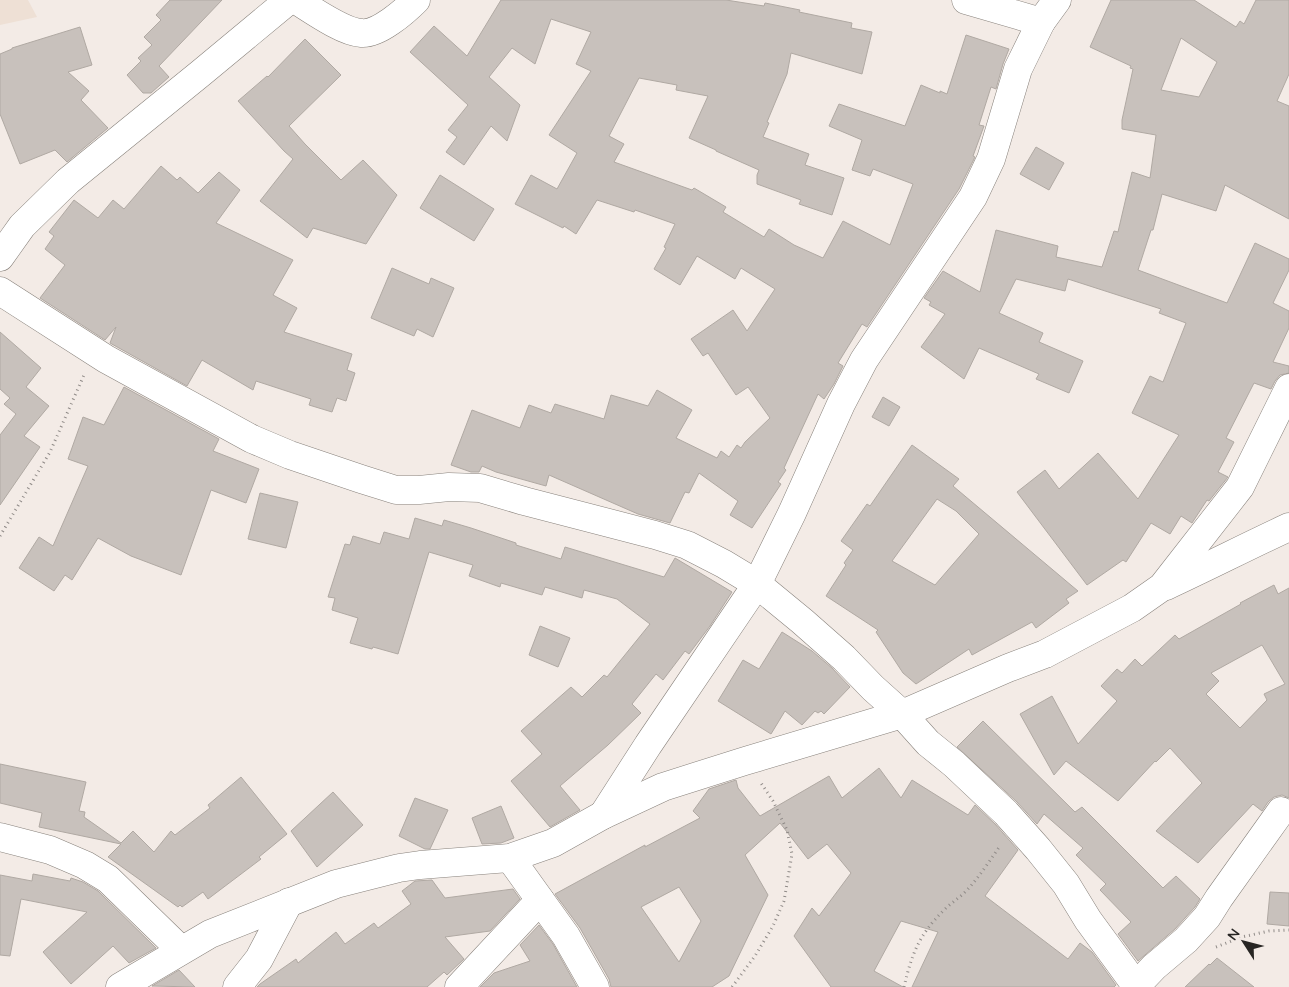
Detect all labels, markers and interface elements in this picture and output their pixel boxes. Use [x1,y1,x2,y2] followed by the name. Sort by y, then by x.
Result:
[1219,917,1269,967] north arrow
[1223,925,1244,944] text: N

